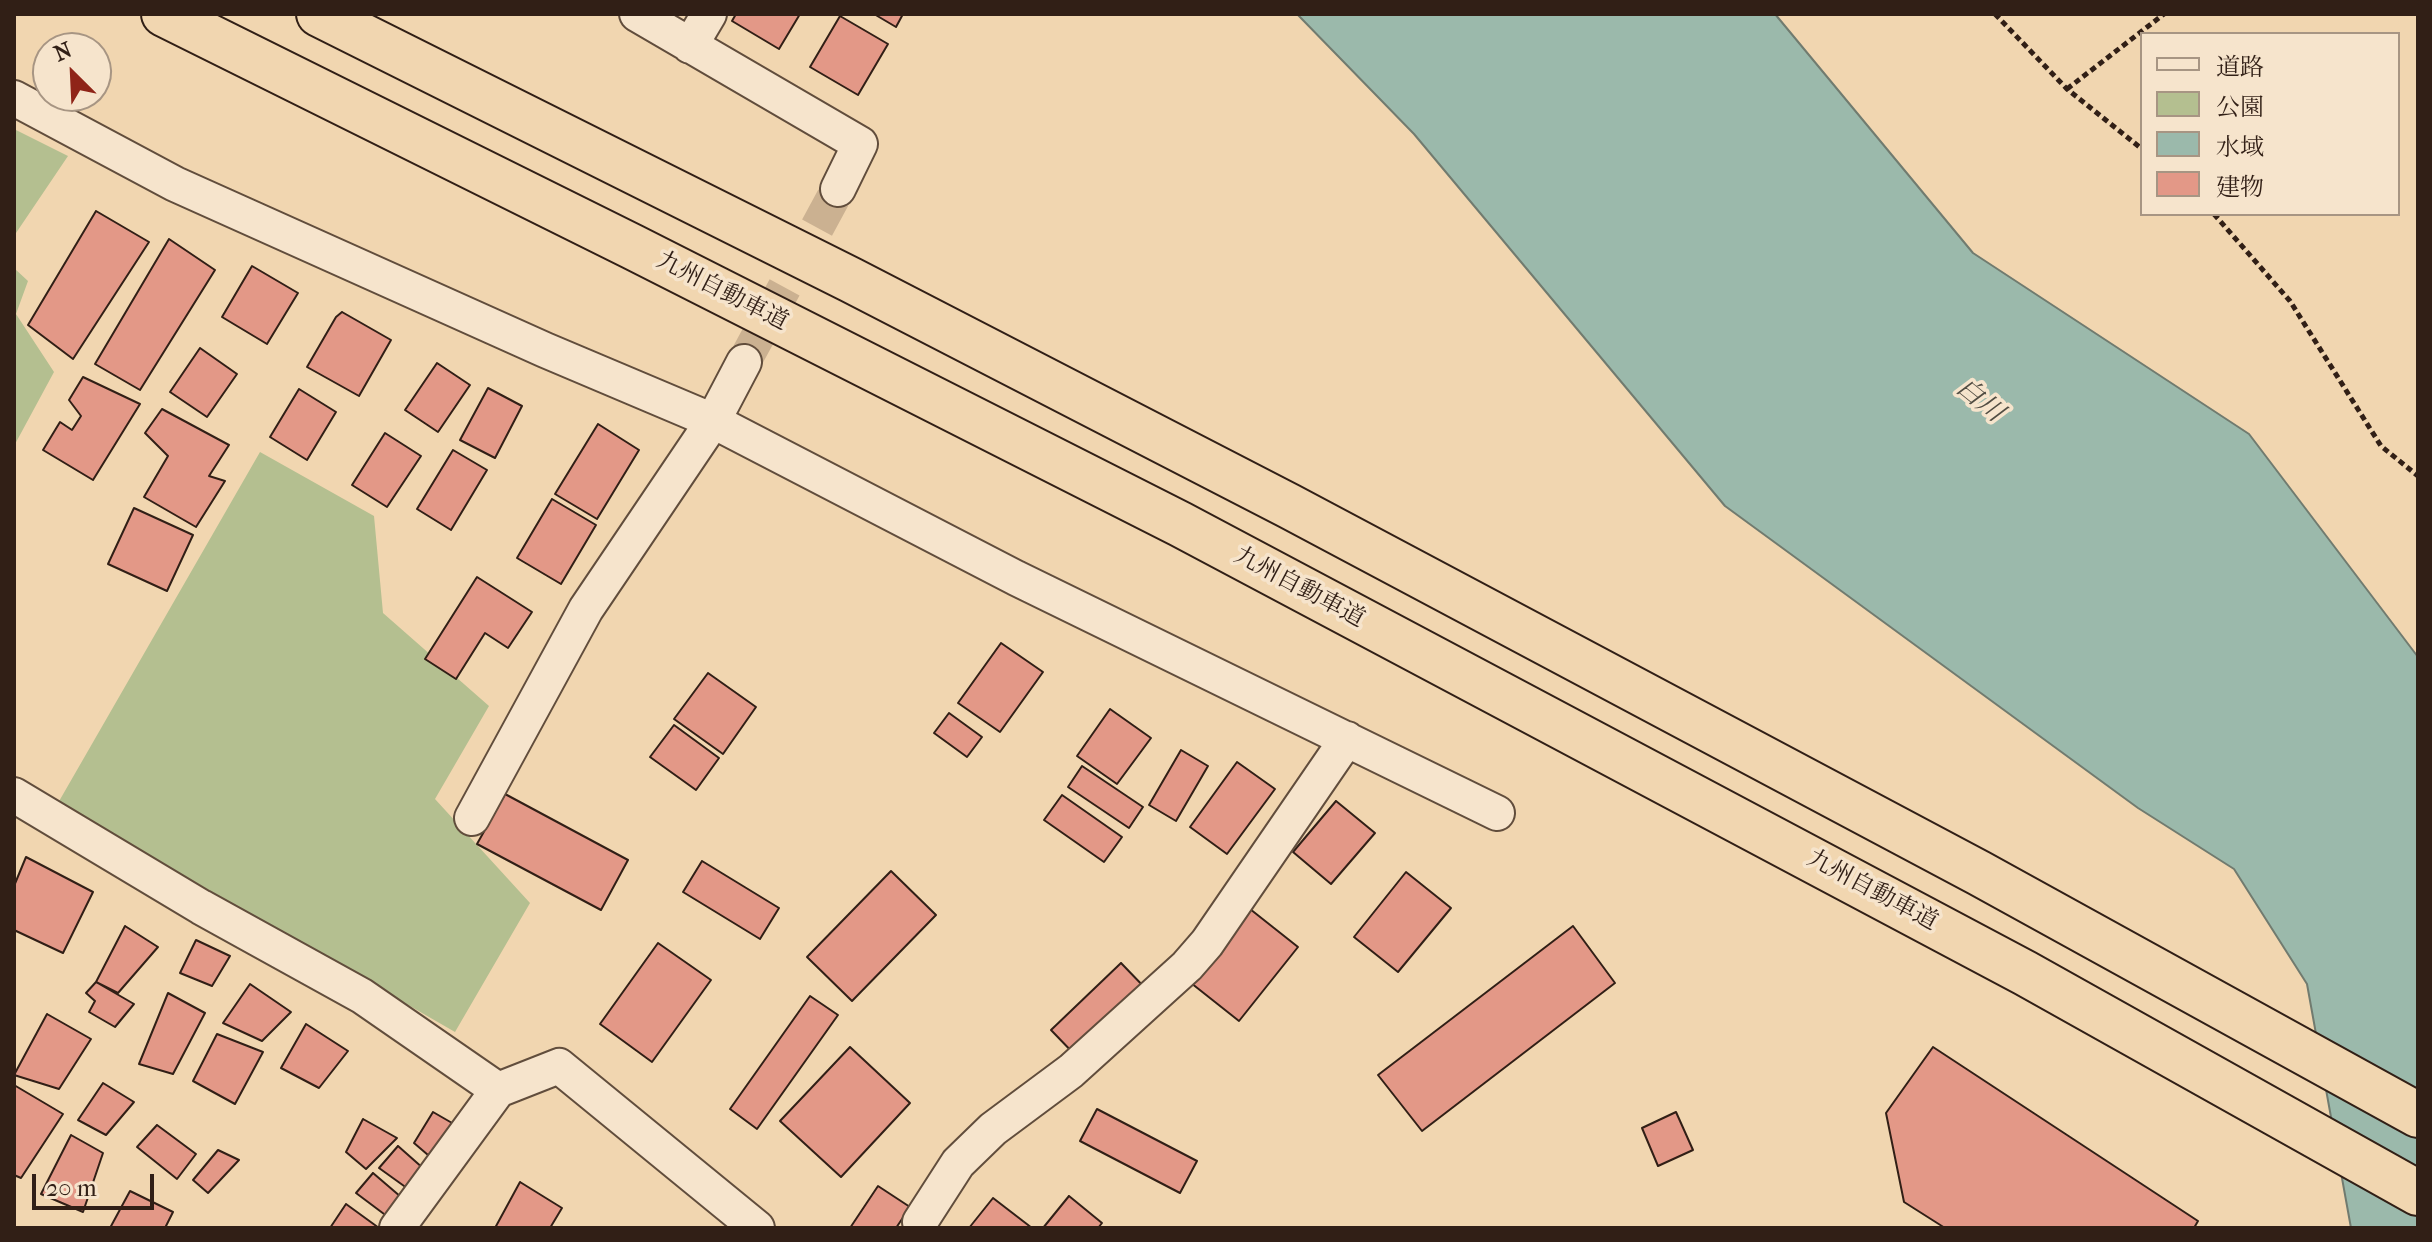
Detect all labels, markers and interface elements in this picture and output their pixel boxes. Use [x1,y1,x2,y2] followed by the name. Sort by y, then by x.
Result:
[32,32,112,112] north arrow
[2140,32,2400,216] legend
[50,37,76,67] text: N
[2216,53,2264,81] text: 道路
[2216,93,2264,121] text: 公園
[2216,133,2264,161] text: 水域
[2216,173,2264,201] text: 建物
[651,246,793,338] street label: 九州自動車道
[1949,373,2009,429] water label: 白川
[1229,541,1369,635] street label: 九州自動車道
[1802,844,1942,938] street label: 九州自動車道
[36,1158,158,1208] scale bar
[46,1174,97,1202] text: 20 m

